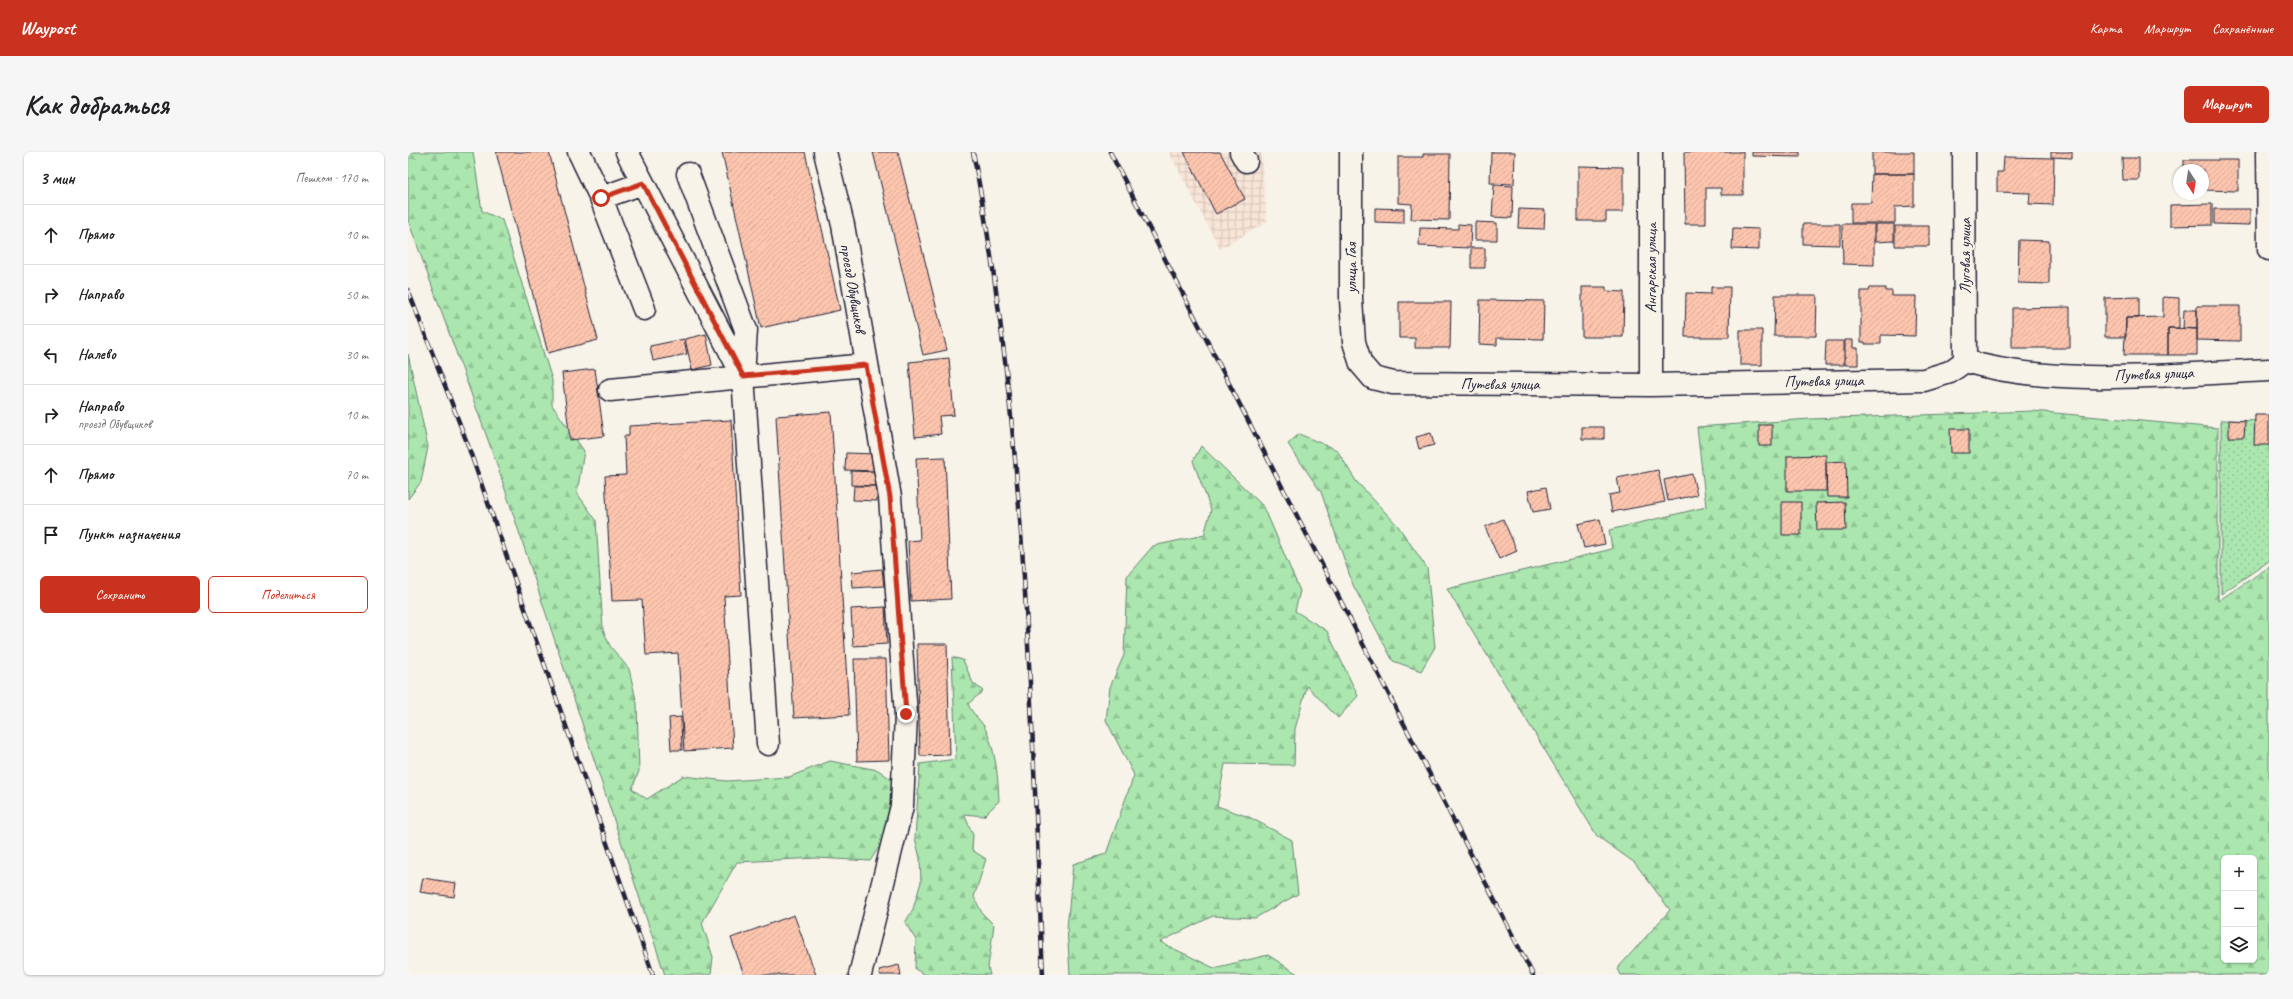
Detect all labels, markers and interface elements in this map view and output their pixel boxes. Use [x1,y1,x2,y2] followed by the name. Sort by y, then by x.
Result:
[20,16,75,40] text: Waypost
[2090,20,2122,37] text: Карта
[2144,20,2190,37] text: Маршрут
[2212,20,2273,37] text: Сохранённые
[2184,86,2269,123] button: Маршрут
[24,87,169,122] text: Как добраться
[2173,164,2209,200] north arrow
[40,168,75,189] text: 3 мин
[295,170,368,186] text: Пешком · 170 m
[592,189,610,207] route start
[1955,217,1975,294] street label: Луговая улица
[1641,221,1661,313] street label: Ангарская улица
[40,224,62,246] icon: ahead
[78,225,114,244] text: Прямо
[346,227,368,243] text: 10 m
[835,242,871,337] street label: проезд Обувщиков
[1341,242,1361,294] street label: улица Гая
[40,284,62,306] icon: right
[78,285,124,304] text: Направо
[346,287,368,303] text: 50 m
[40,344,62,366] icon: left
[78,345,116,364] text: Налево
[346,347,368,363] text: 30 m
[2114,363,2195,385] street label: Путевая улица
[1784,370,1865,392] street label: Путевая улица
[1460,374,1541,394] street label: Путевая улица
[78,397,124,416] text: Направо
[40,404,62,426] icon: right
[346,407,368,423] text: 10 m
[78,416,151,432] text: проезд Обувщиков
[40,464,62,486] icon: ahead
[78,465,114,484] text: Прямо
[346,467,368,483] text: 70 m
[40,524,62,546] icon: arrive
[78,525,180,544] text: Пункт назначения
[40,576,200,613] button: Сохранить
[208,576,368,613] button: Поделиться
[897,705,915,723] route end
[2221,855,2257,963] map controls
[2221,855,2257,891] button: +
[2221,891,2257,927] button: −
[2221,927,2257,963] button: layers

